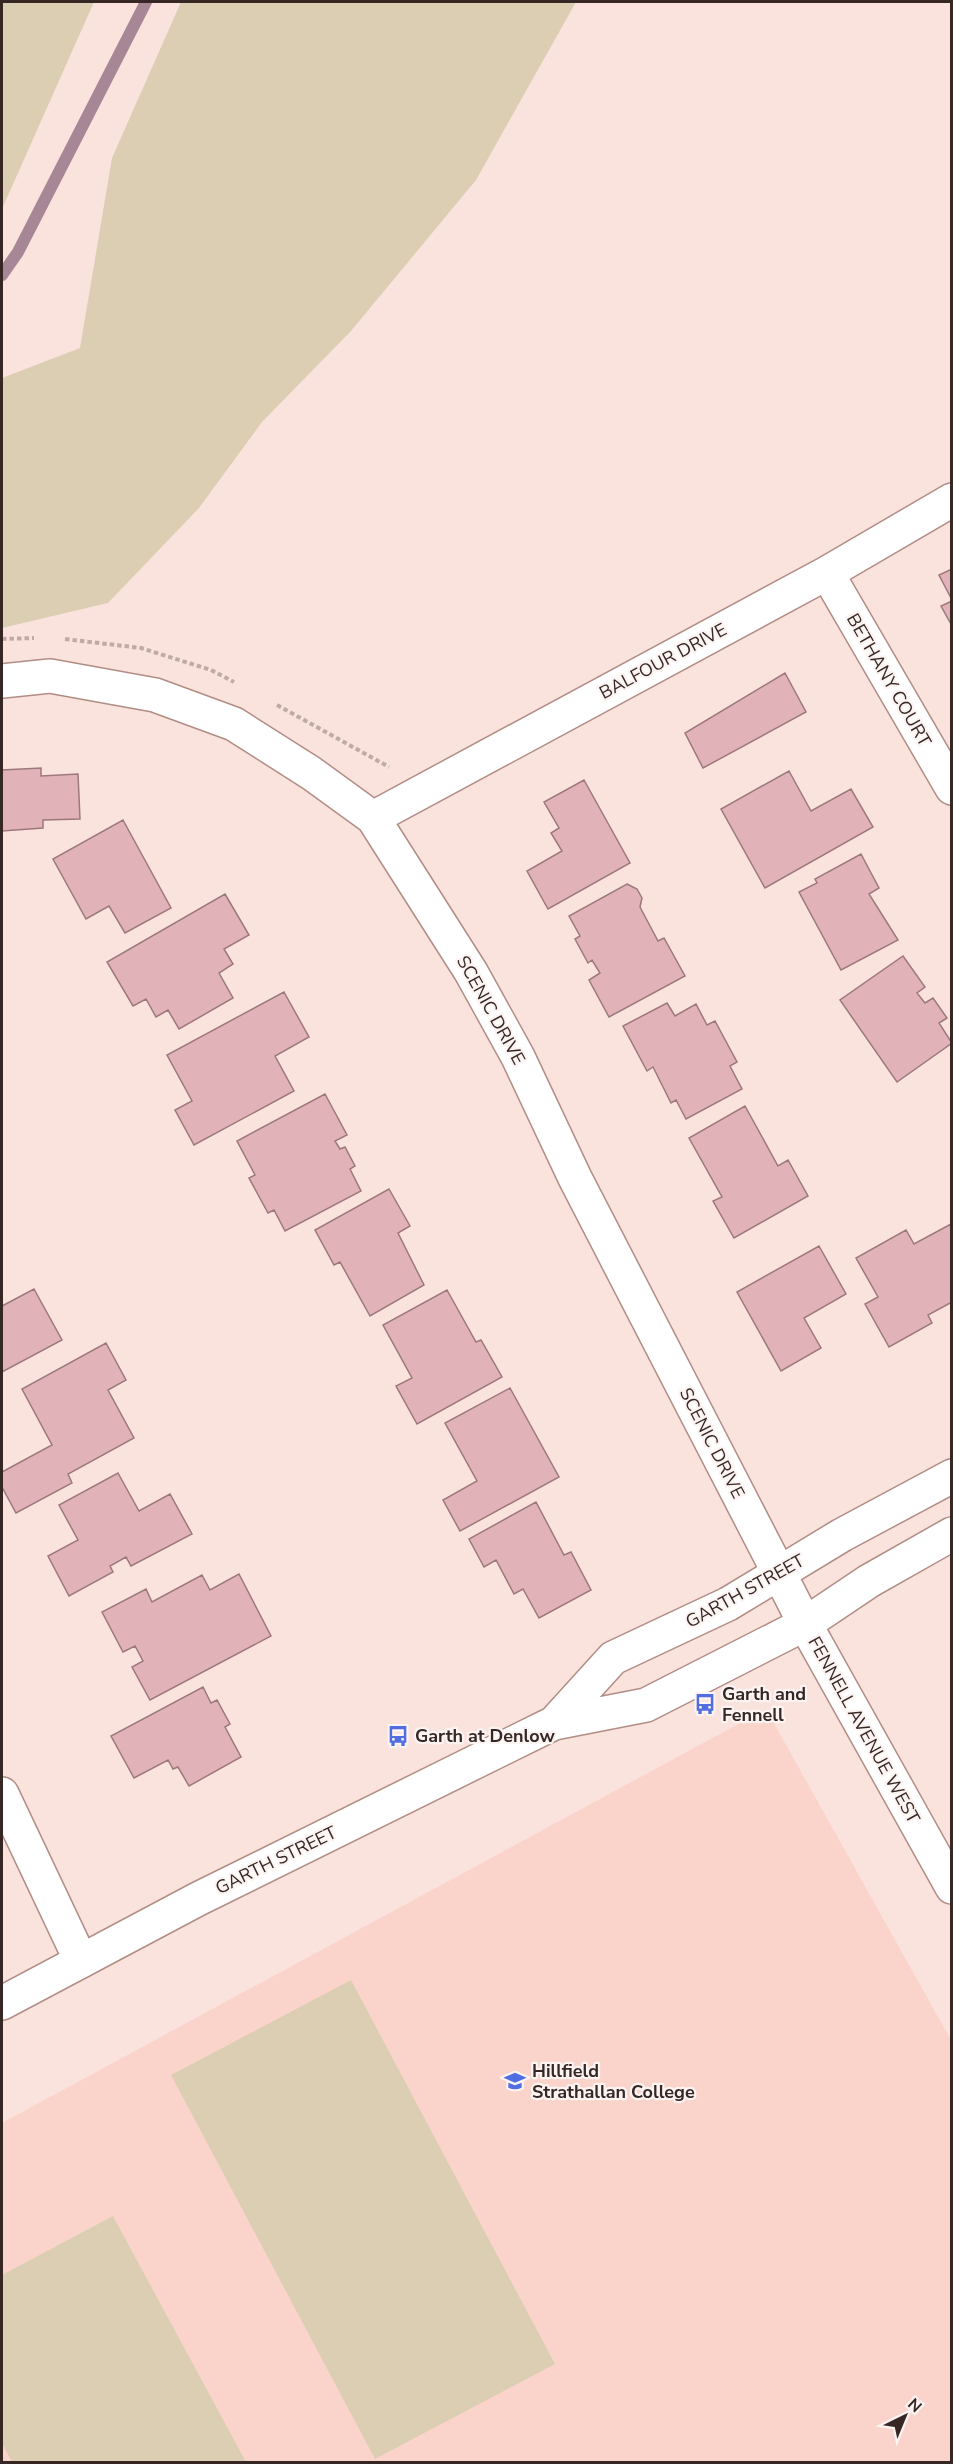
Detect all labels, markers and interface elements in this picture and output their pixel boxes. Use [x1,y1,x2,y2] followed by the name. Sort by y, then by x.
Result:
[841,609,937,751] street label: BETHANY COURT
[595,617,731,705] street label: BALFOUR DRIVE
[451,951,531,1069] street label: SCENIC DRIVE
[674,1384,750,1502] street label: SCENIC DRIVE
[681,1548,809,1634] street label: GARTH STREET
[803,1632,925,1828] street label: FENNELL AVENUE WEST
[722,1682,806,1727] place label: Garth and Fennell
[693,1692,717,1716] bus stop icon: Garth and Fennell
[386,1724,410,1748] bus stop icon: Garth at Denlow
[415,1724,555,1748] place label: Garth at Denlow
[211,1820,341,1900] street label: GARTH STREET
[532,2059,695,2104] place label: Hillfield Strathallan College
[503,2069,527,2093] school or university icon: Hillfield Strathallan College
[875,2386,935,2446] north arrow
[903,2394,926,2418] text: N

